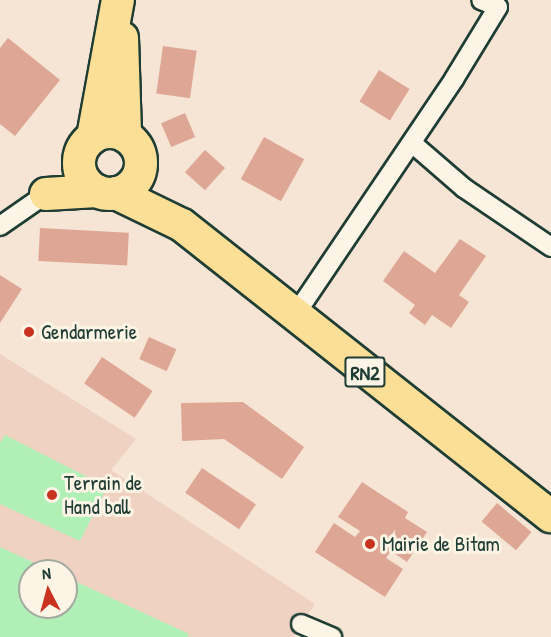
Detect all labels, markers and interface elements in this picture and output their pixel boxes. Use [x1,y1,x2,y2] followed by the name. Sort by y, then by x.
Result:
[41,319,137,345] place label: Gendarmerie
[22,325,36,339] marker: Gendarmerie
[344,355,386,389] road number: RN2
[64,470,142,520] place label: Terrain de Hand ball
[45,488,59,502] marker: Terrain de Hand ball
[382,531,500,557] place label: Mairie de Bitam
[363,537,377,551] marker: Mairie de Bitam
[18,559,78,619] north arrow
[41,562,52,584] text: N

